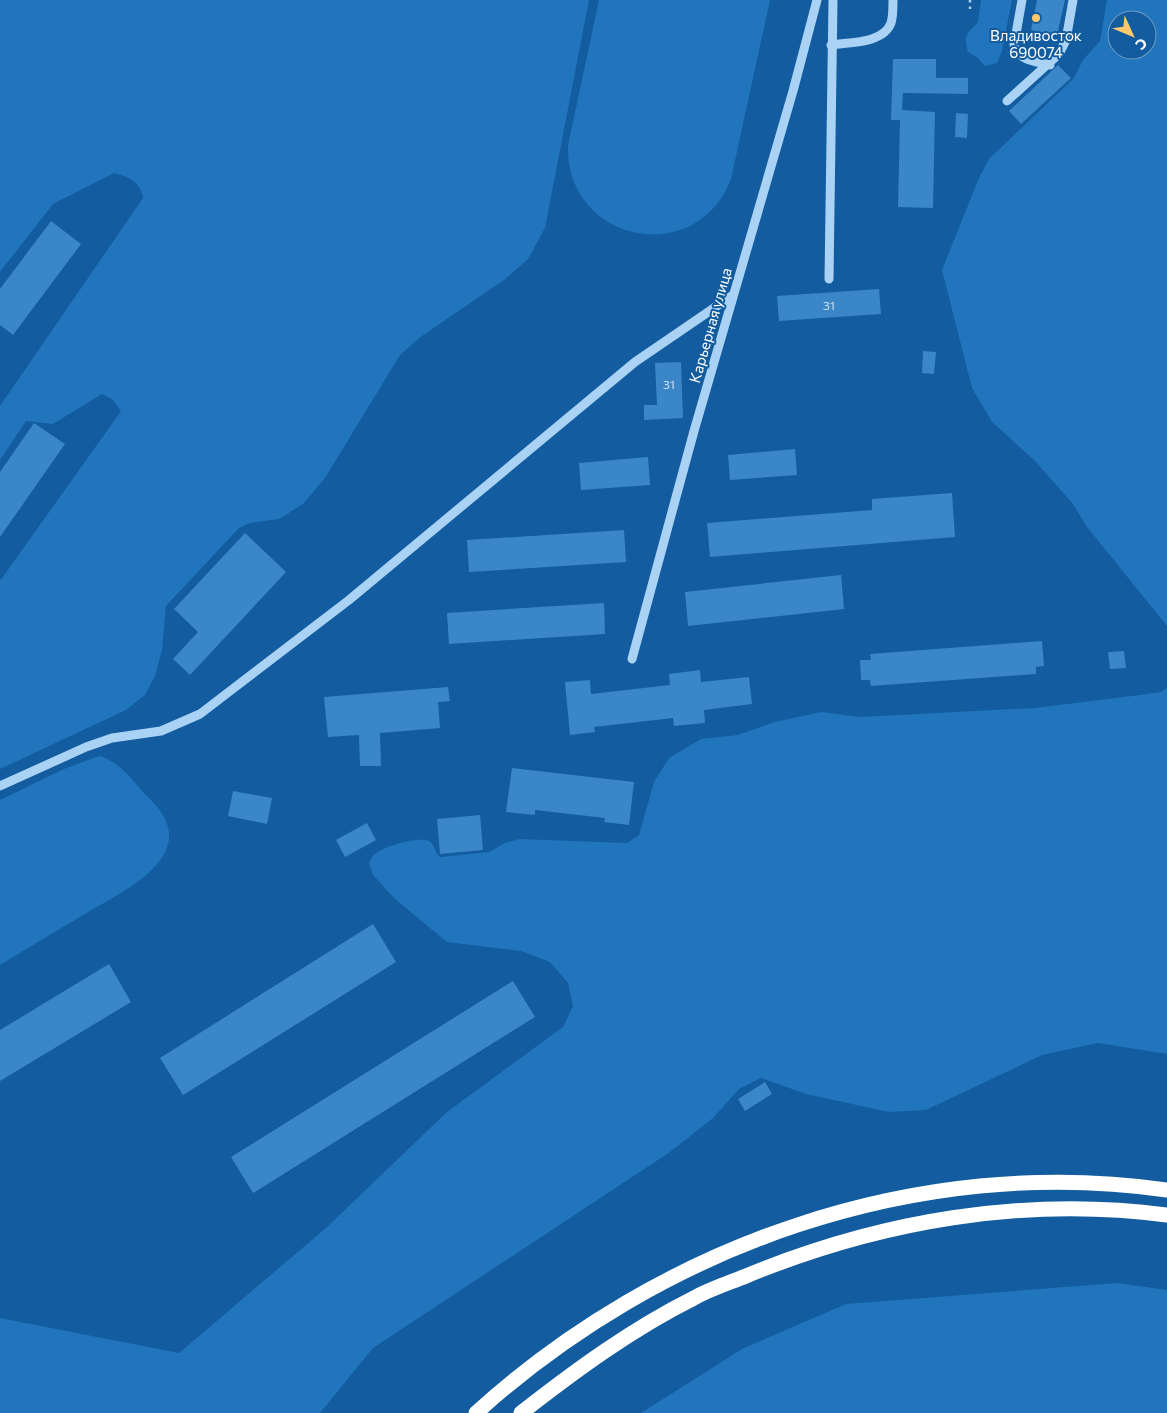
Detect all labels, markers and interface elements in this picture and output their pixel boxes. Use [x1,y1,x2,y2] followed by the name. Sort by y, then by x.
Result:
[1107,10,1157,60] north arrow
[1030,12,1042,24] marker: Владивосток 690074
[990,26,1082,61] place label: Владивосток 690074
[1132,35,1151,54] text: С
[685,265,735,385] street label: Карьерная улица
[823,298,835,312] house number: 31
[663,377,675,391] house number: 31

